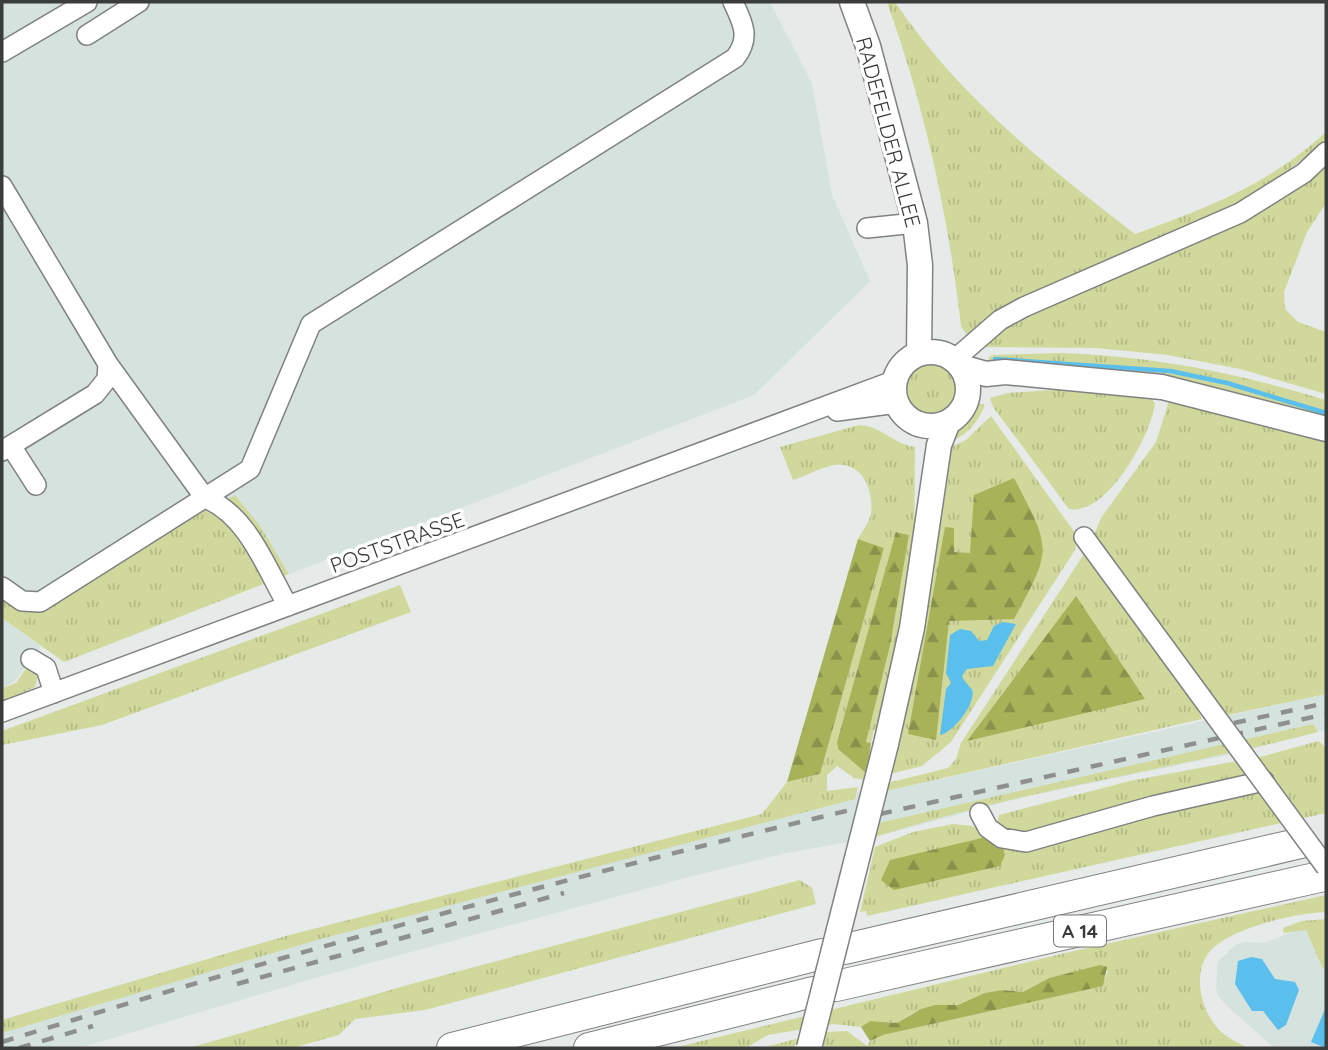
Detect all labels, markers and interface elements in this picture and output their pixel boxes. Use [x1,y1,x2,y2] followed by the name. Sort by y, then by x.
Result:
[851,34,927,230] street label: RADEFELDER ALLEE
[326,506,468,578] street label: POSTSTRASSE
[1054,916,1106,946] road number: A 14

